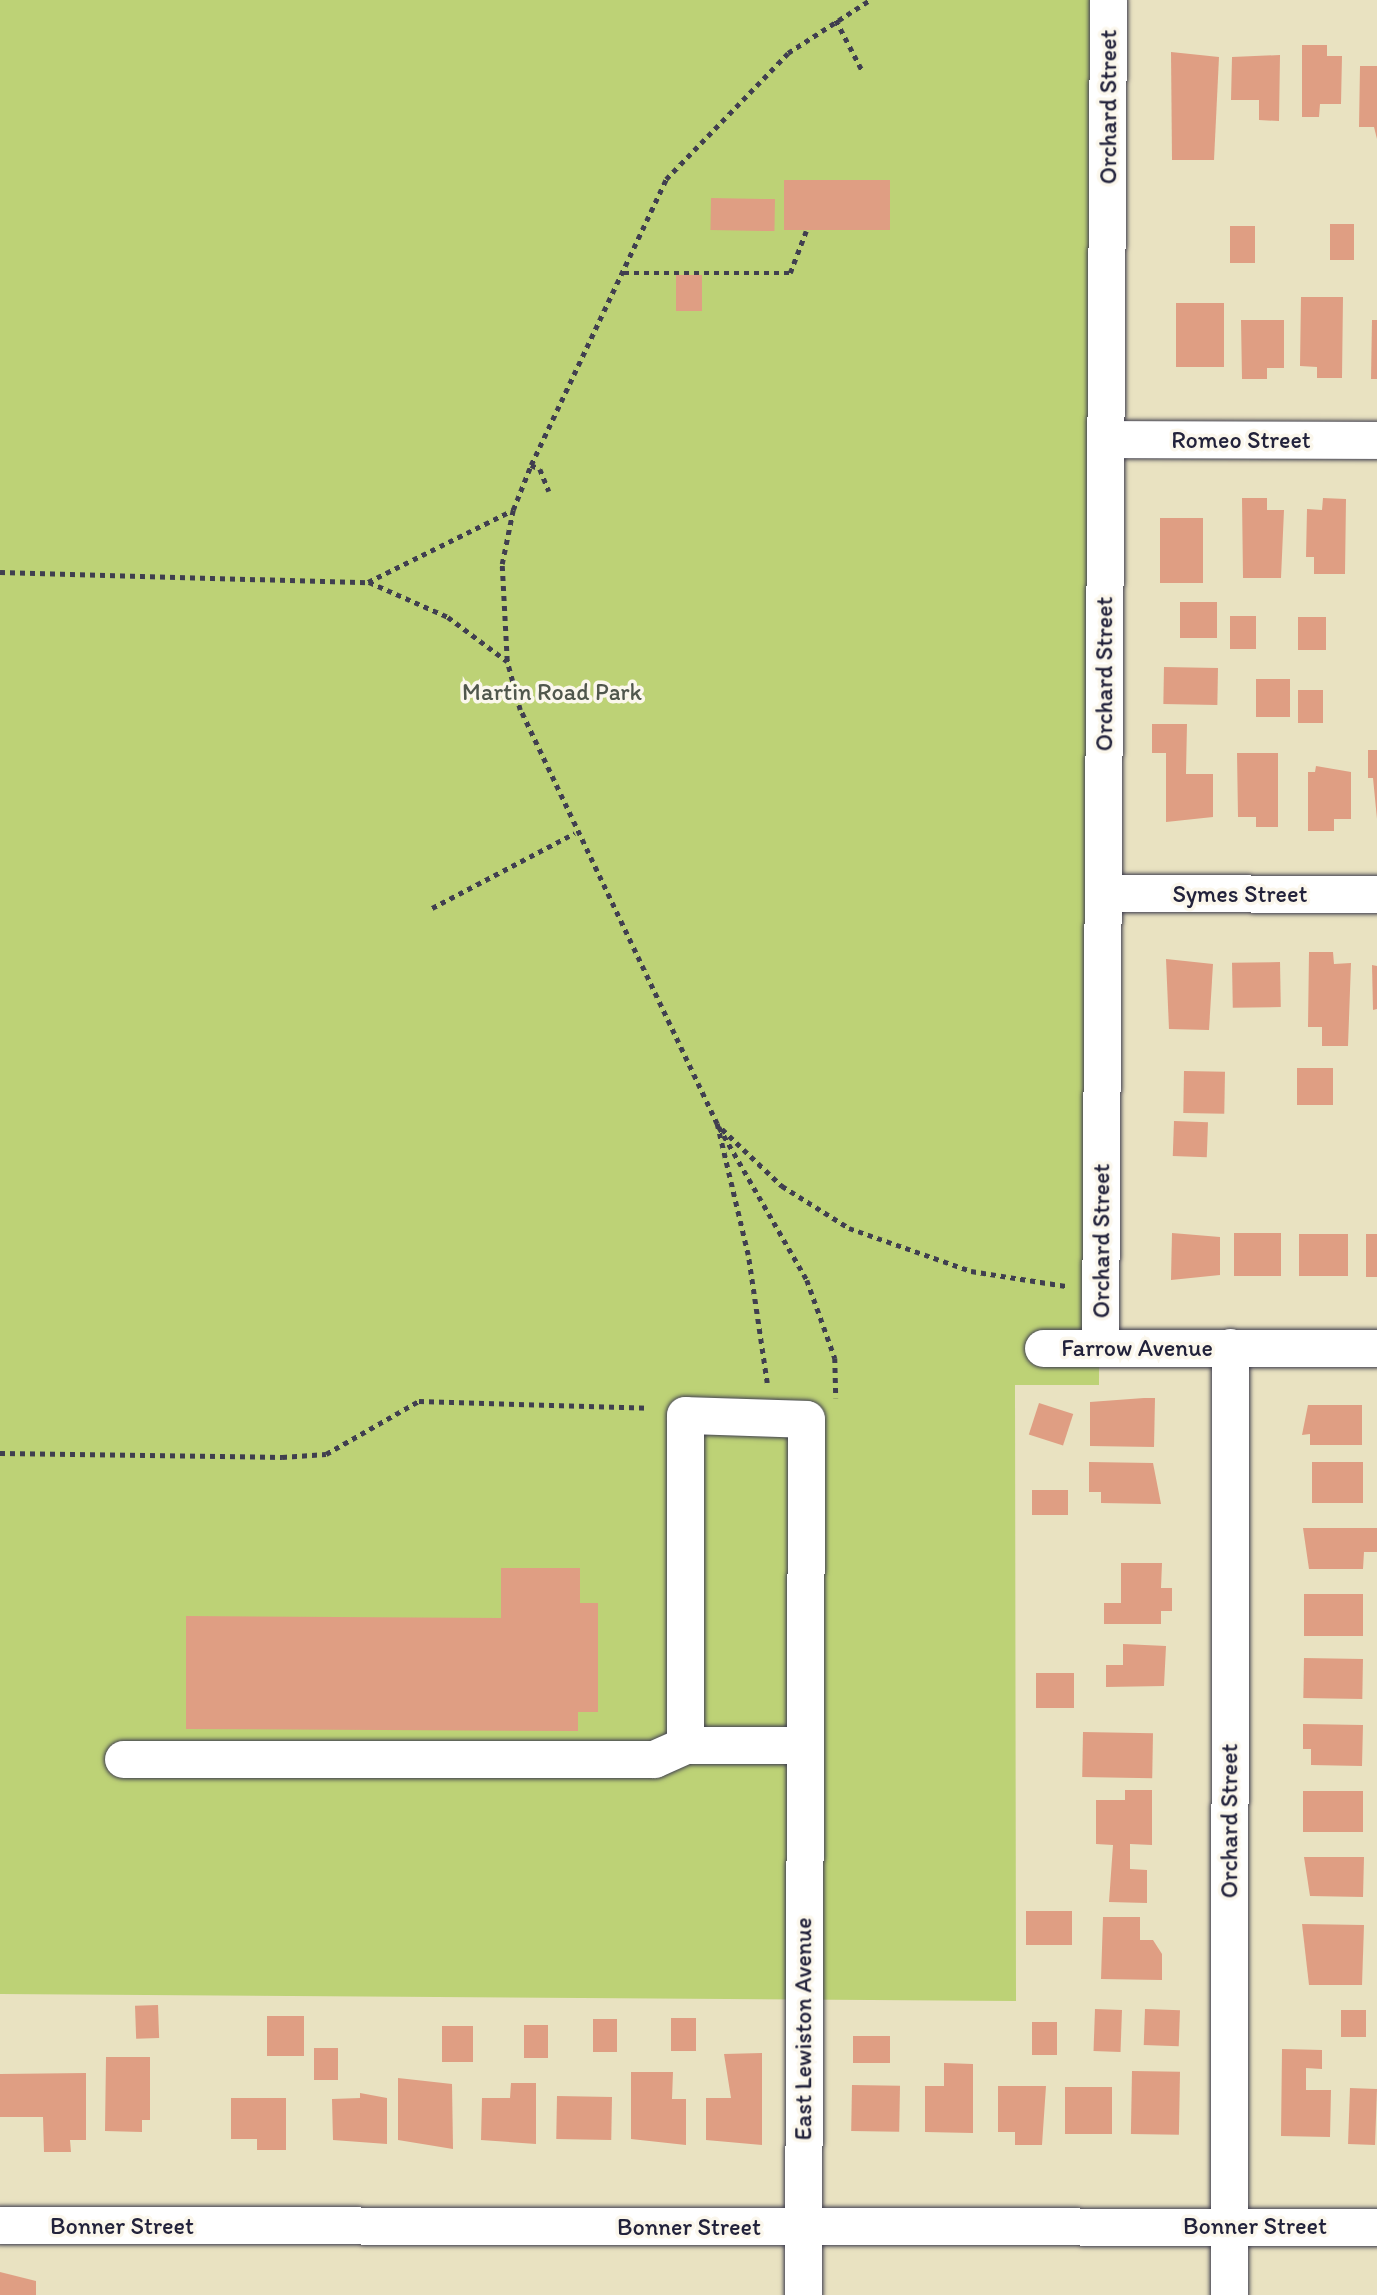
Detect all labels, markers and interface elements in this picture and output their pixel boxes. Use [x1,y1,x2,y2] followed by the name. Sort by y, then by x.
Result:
[1094,30,1122,184] street label: Orchard Street
[1171,426,1311,454] street label: Romeo Street
[1090,597,1118,751] street label: Orchard Street
[462,678,642,706] park label: Martin Road Park
[1173,880,1307,908] street label: Symes Street
[1087,1164,1115,1318] street label: Orchard Street
[1061,1334,1213,1362] street label: Farrow Avenue
[1215,1744,1243,1898] street label: Orchard Street
[789,1918,817,2140] street label: East Lewiston Avenue
[50,2212,194,2240] street label: Bonner Street
[1183,2212,1327,2240] street label: Bonner Street
[617,2213,761,2241] street label: Bonner Street

